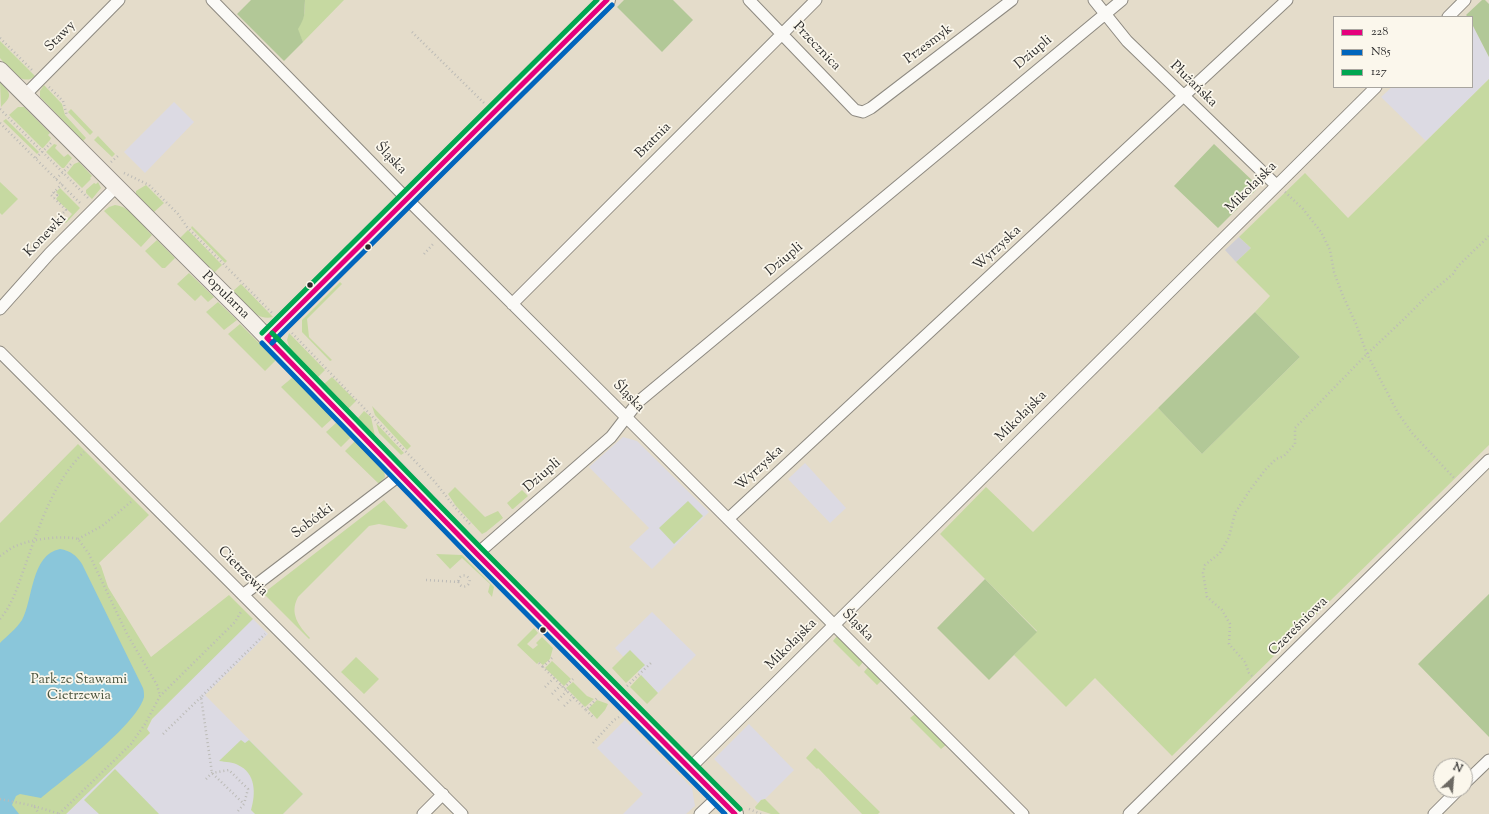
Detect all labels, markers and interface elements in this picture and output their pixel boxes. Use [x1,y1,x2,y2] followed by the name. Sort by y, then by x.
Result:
[1333,16,1473,88] legend
[42,18,80,56] street label: Stawy
[789,19,843,75] street label: Przecznica
[902,21,956,69] street label: Przesmyk
[1371,23,1388,41] text: 228
[1012,32,1056,74] street label: Dziupli
[1371,43,1391,61] text: N85
[1166,58,1220,112] street label: Płużańska
[1371,63,1387,81] text: 127
[633,120,675,162] street label: Bratnia
[371,139,409,179] street label: Śląska
[1223,159,1281,217] street label: Mikołajska
[21,211,71,261] street label: Konewki
[971,223,1025,275] street label: Wyrzyska
[763,239,807,281] street label: Dziupli
[363,242,373,252] unlabelled marker
[198,269,252,323] street label: Popularna
[305,280,315,290] unlabelled marker
[609,378,647,416] street label: Śląska
[993,388,1051,446] street label: Mikołajska
[733,443,787,495] street label: Wyrzyska
[521,455,565,497] street label: Dziupli
[289,501,337,543] street label: Sobótki
[213,543,271,601] street label: Cietrzewia
[1266,594,1332,660] street label: Czereśniowa
[838,607,876,645] street label: Śląska
[763,616,821,674] street label: Mikołajska
[538,625,548,635] unlabelled marker
[31,673,127,706] park label: Park ze Stawami Cietrzewia
[1433,758,1473,798] north arrow
[1450,759,1465,777] text: N

